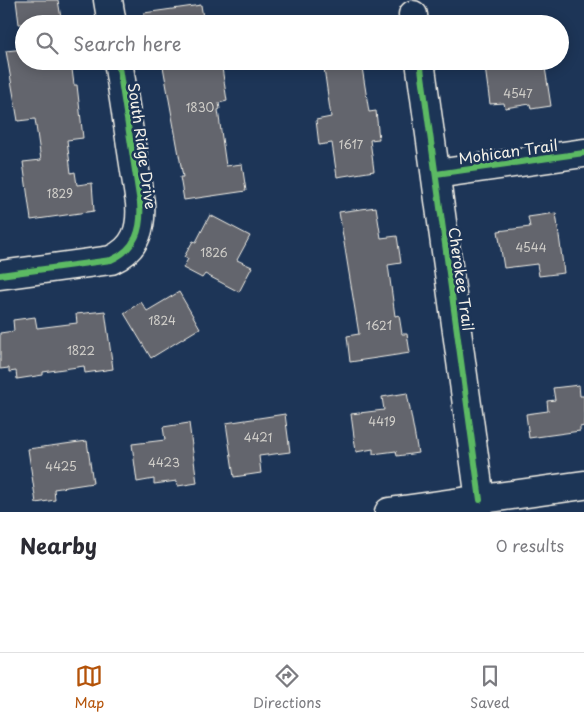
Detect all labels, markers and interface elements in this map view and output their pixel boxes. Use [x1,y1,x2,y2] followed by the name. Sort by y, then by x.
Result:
[15,15,569,70] search box
[33,29,61,57] icon: search
[73,29,182,57] text: Search here
[123,81,163,211] street label: South Ridge Drive
[503,84,533,102] house number: 4547
[186,98,215,116] house number: 1830
[457,133,559,169] street label: Mohican Trail
[339,135,364,153] house number: 1617
[47,184,73,202] house number: 1829
[443,226,481,332] street label: Cherokee Trail
[515,238,547,256] house number: 4544
[200,243,228,261] house number: 1826
[148,311,176,329] house number: 1824
[366,316,392,334] house number: 1621
[67,341,95,359] house number: 1822
[368,412,396,430] house number: 4419
[244,428,272,446] house number: 4421
[148,453,180,471] house number: 4423
[45,457,77,475] house number: 4425
[20,529,97,561] text: Nearby
[496,533,564,557] text: 0 results
[74,662,104,713] tab: Map
[253,662,321,713] tab: Directions
[470,662,510,713] tab: Saved

